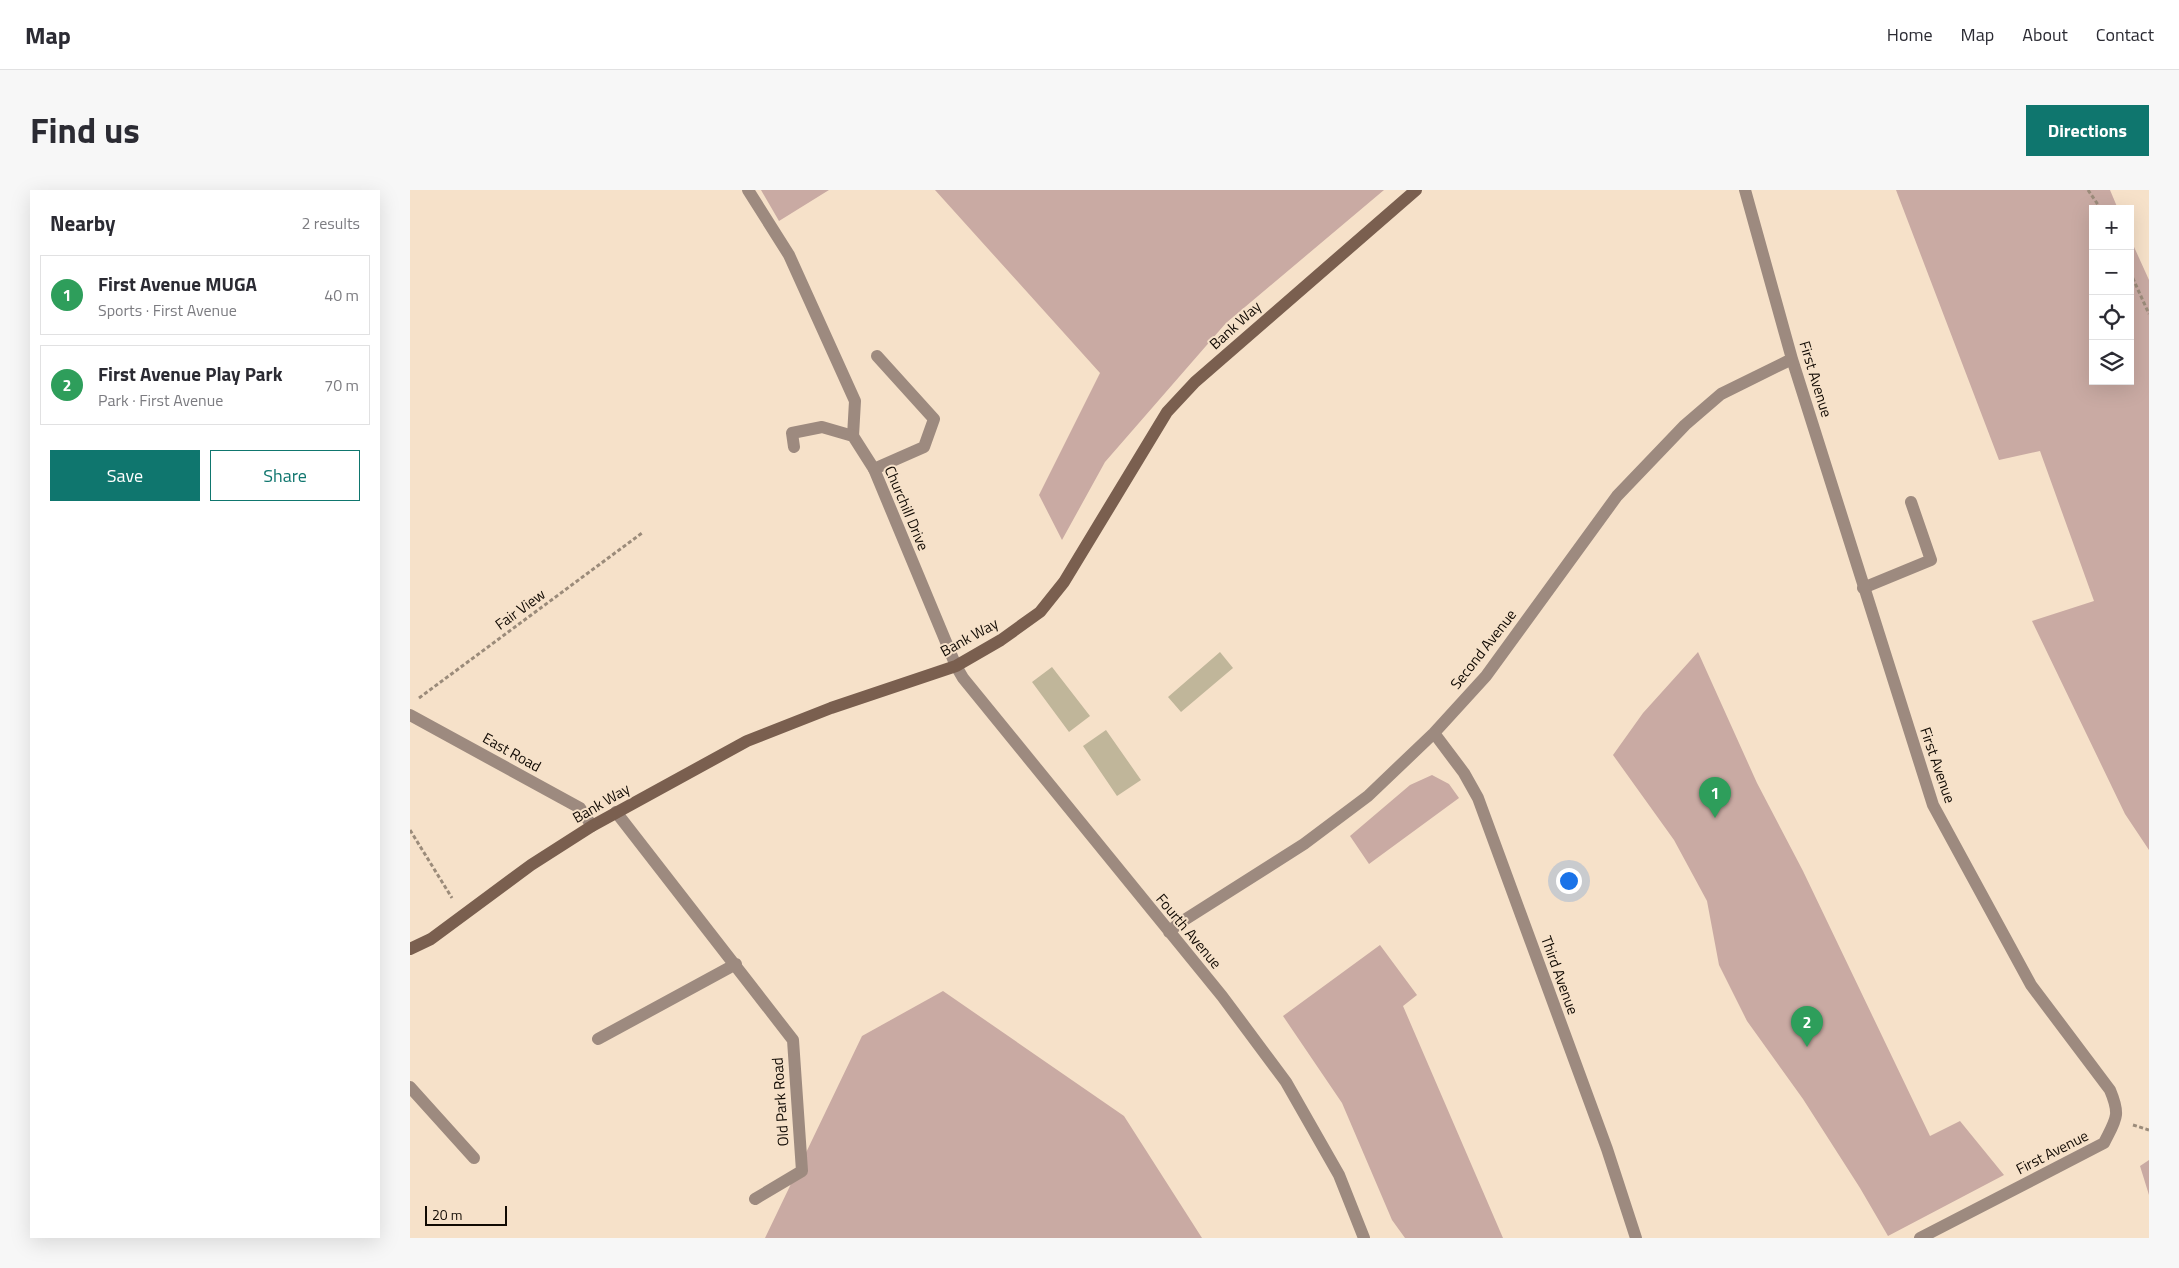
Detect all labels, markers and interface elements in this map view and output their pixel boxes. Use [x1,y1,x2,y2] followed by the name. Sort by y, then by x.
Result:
[25,17,71,53] text: Map
[1887,21,1933,48] text: Home
[1961,21,1994,48] text: Map
[2022,21,2068,48] text: About
[2096,21,2154,48] text: Contact
[30,103,140,157] text: Find us
[2026,105,2149,156] button: Directions
[2089,205,2134,385] map controls
[2089,205,2134,250] button: +
[50,207,115,239] text: Nearby
[301,211,360,235] text: 2 results
[2089,250,2134,295] button: −
[98,269,257,298] text: First Avenue MUGA
[63,283,71,307] text: 1
[324,283,359,307] text: 40 m
[1204,295,1266,355] street label: Bank Way
[2089,295,2134,340] button: locate
[98,298,237,322] text: Sports · First Avenue
[1793,338,1839,420] street label: First Avenue
[2089,340,2134,385] button: layers
[98,359,282,388] text: First Avenue Play Park
[63,373,71,397] text: 2
[324,373,359,397] text: 70 m
[98,388,223,412] text: Park · First Avenue
[50,450,200,501] button: Save
[210,450,360,501] button: Share
[879,462,935,554] street label: Churchill Drive
[490,583,550,635] street label: Fair View
[1444,604,1522,694] street label: Second Avenue
[936,612,1002,662] street label: Bank Way
[1914,724,1962,806] street label: First Avenue
[479,726,545,778] street label: East Road
[568,777,634,829] street label: Bank Way
[1699,777,1731,818] pin: 1
[1556,868,1582,894] your location
[1151,888,1227,974] street label: Fourth Avenue
[1535,932,1585,1018] street label: Third Avenue
[1791,1006,1823,1047] pin: 2
[765,1057,795,1147] street label: Old Park Road
[2012,1124,2092,1180] street label: First Avenue
[425,1203,508,1226] scale bar
[432,1204,462,1225] text: 20 m

